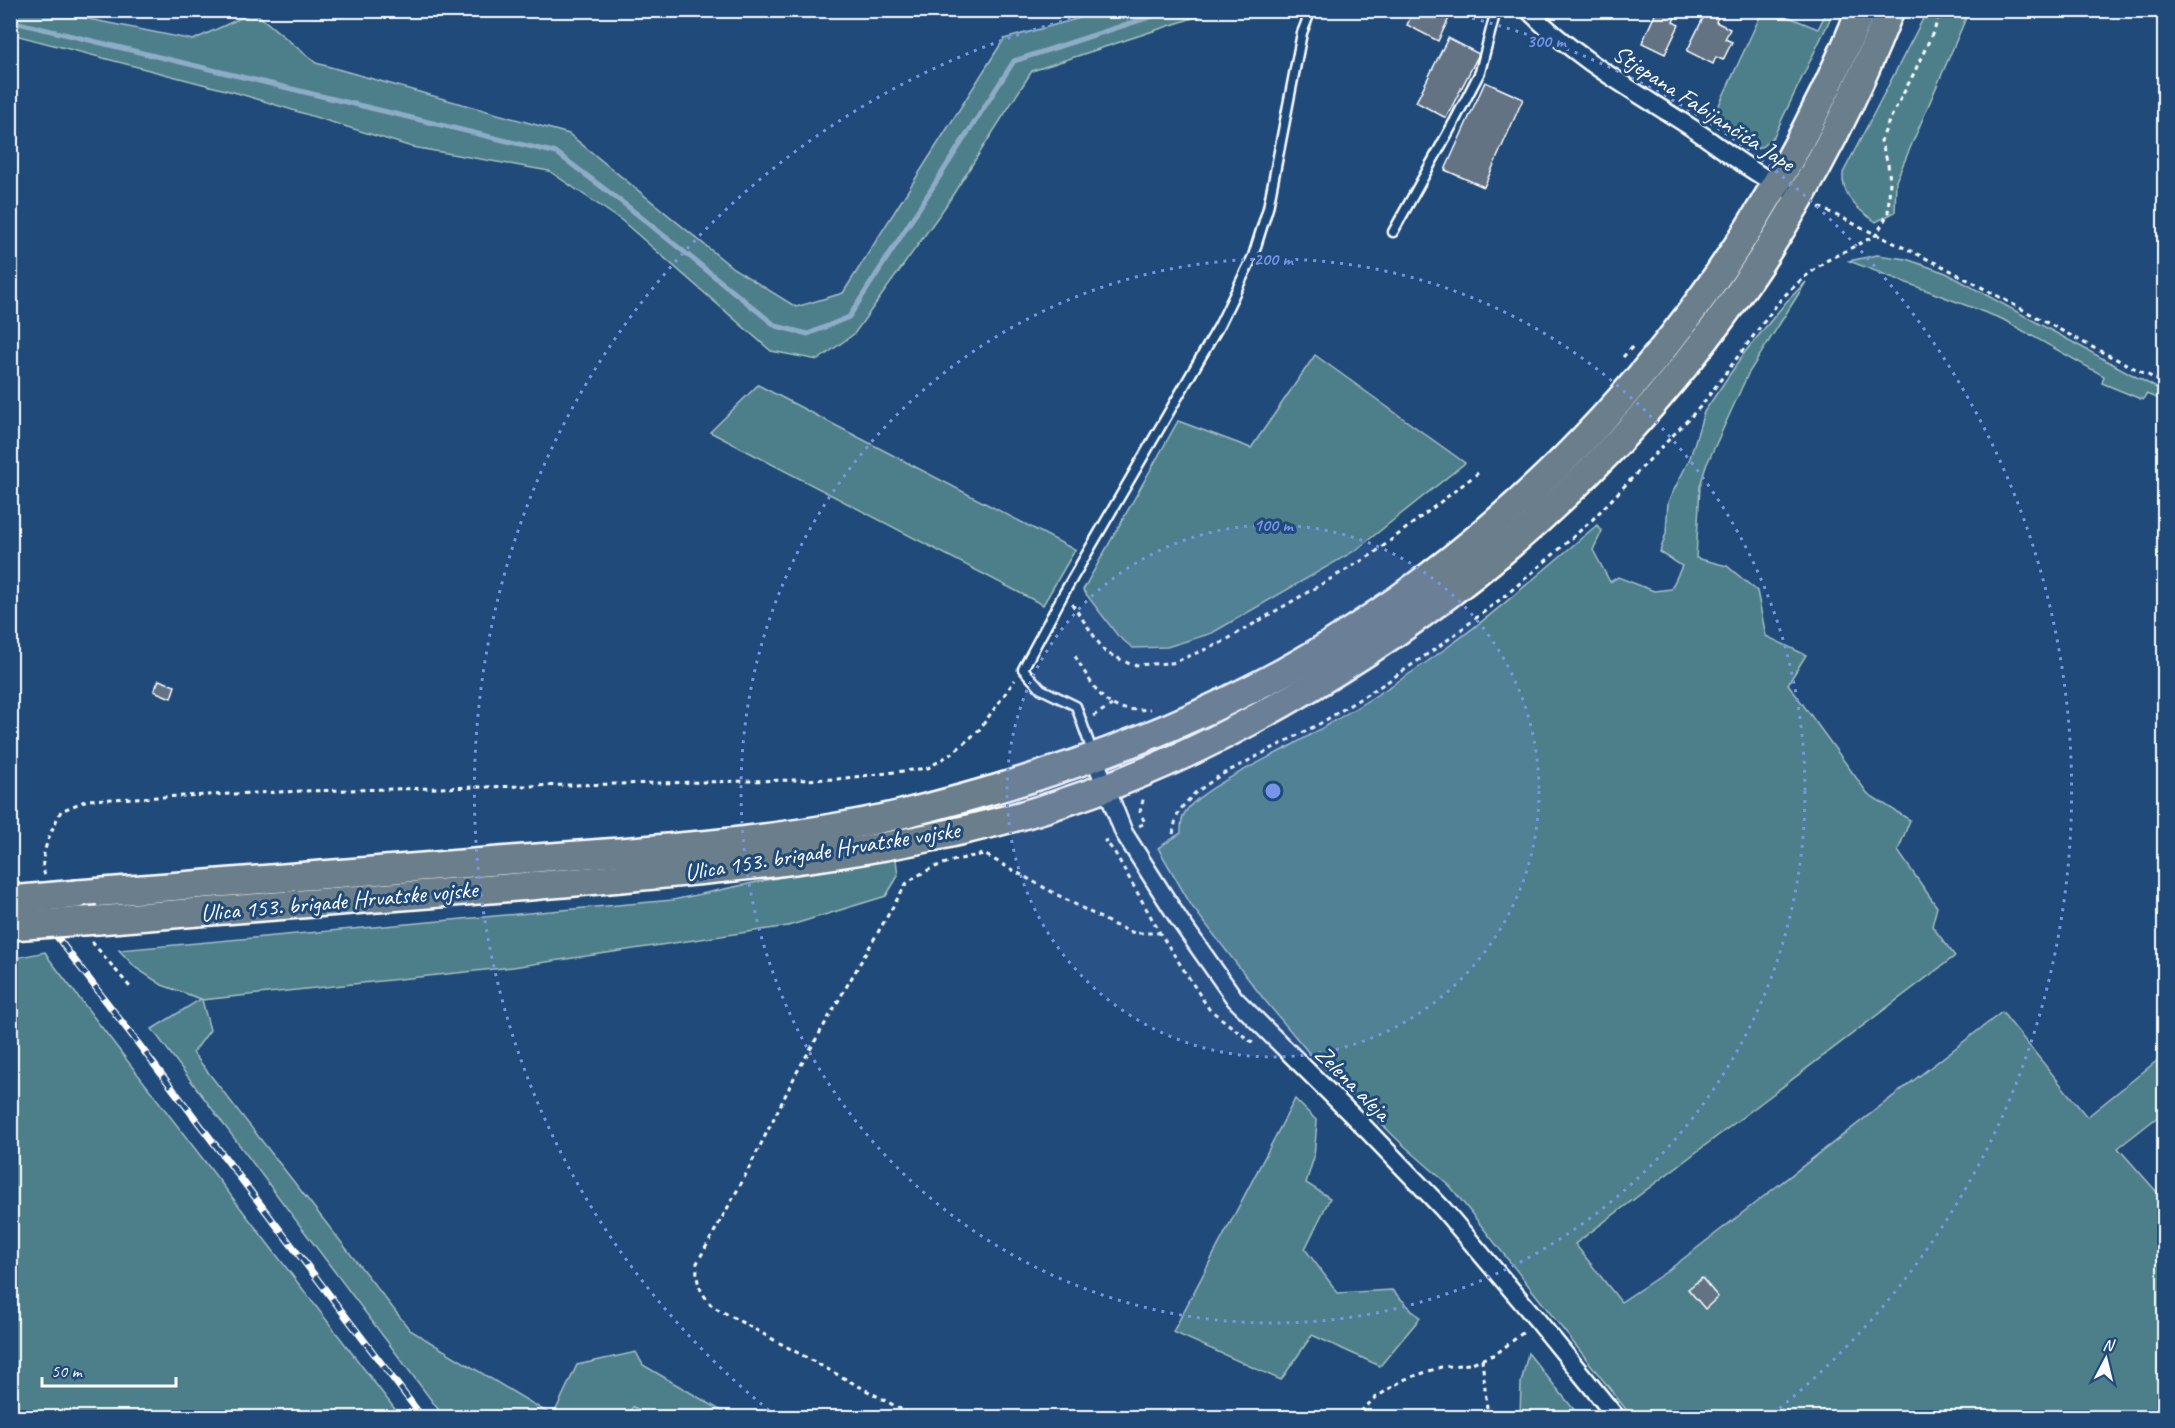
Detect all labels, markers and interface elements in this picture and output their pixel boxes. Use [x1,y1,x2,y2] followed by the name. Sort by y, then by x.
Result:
[1527,30,1567,52] text: 300 m
[1607,38,1802,179] street label: Stjepana Fabijančića Jape
[1254,248,1294,270] text: 200 m
[1254,514,1294,536] text: 100 m
[1263,781,1283,801] centre of rings
[682,814,964,888] street label: Ulica 153. brigade Hrvatske vojske
[199,874,481,928] street label: Ulica 153. brigade Hrvatske vojske
[1309,1039,1399,1129] street label: Zelena aleja
[2076,1329,2136,1389] north arrow
[2102,1335,2117,1356] text: N
[42,1350,176,1388] scale bar
[51,1360,84,1382] text: 50 m

